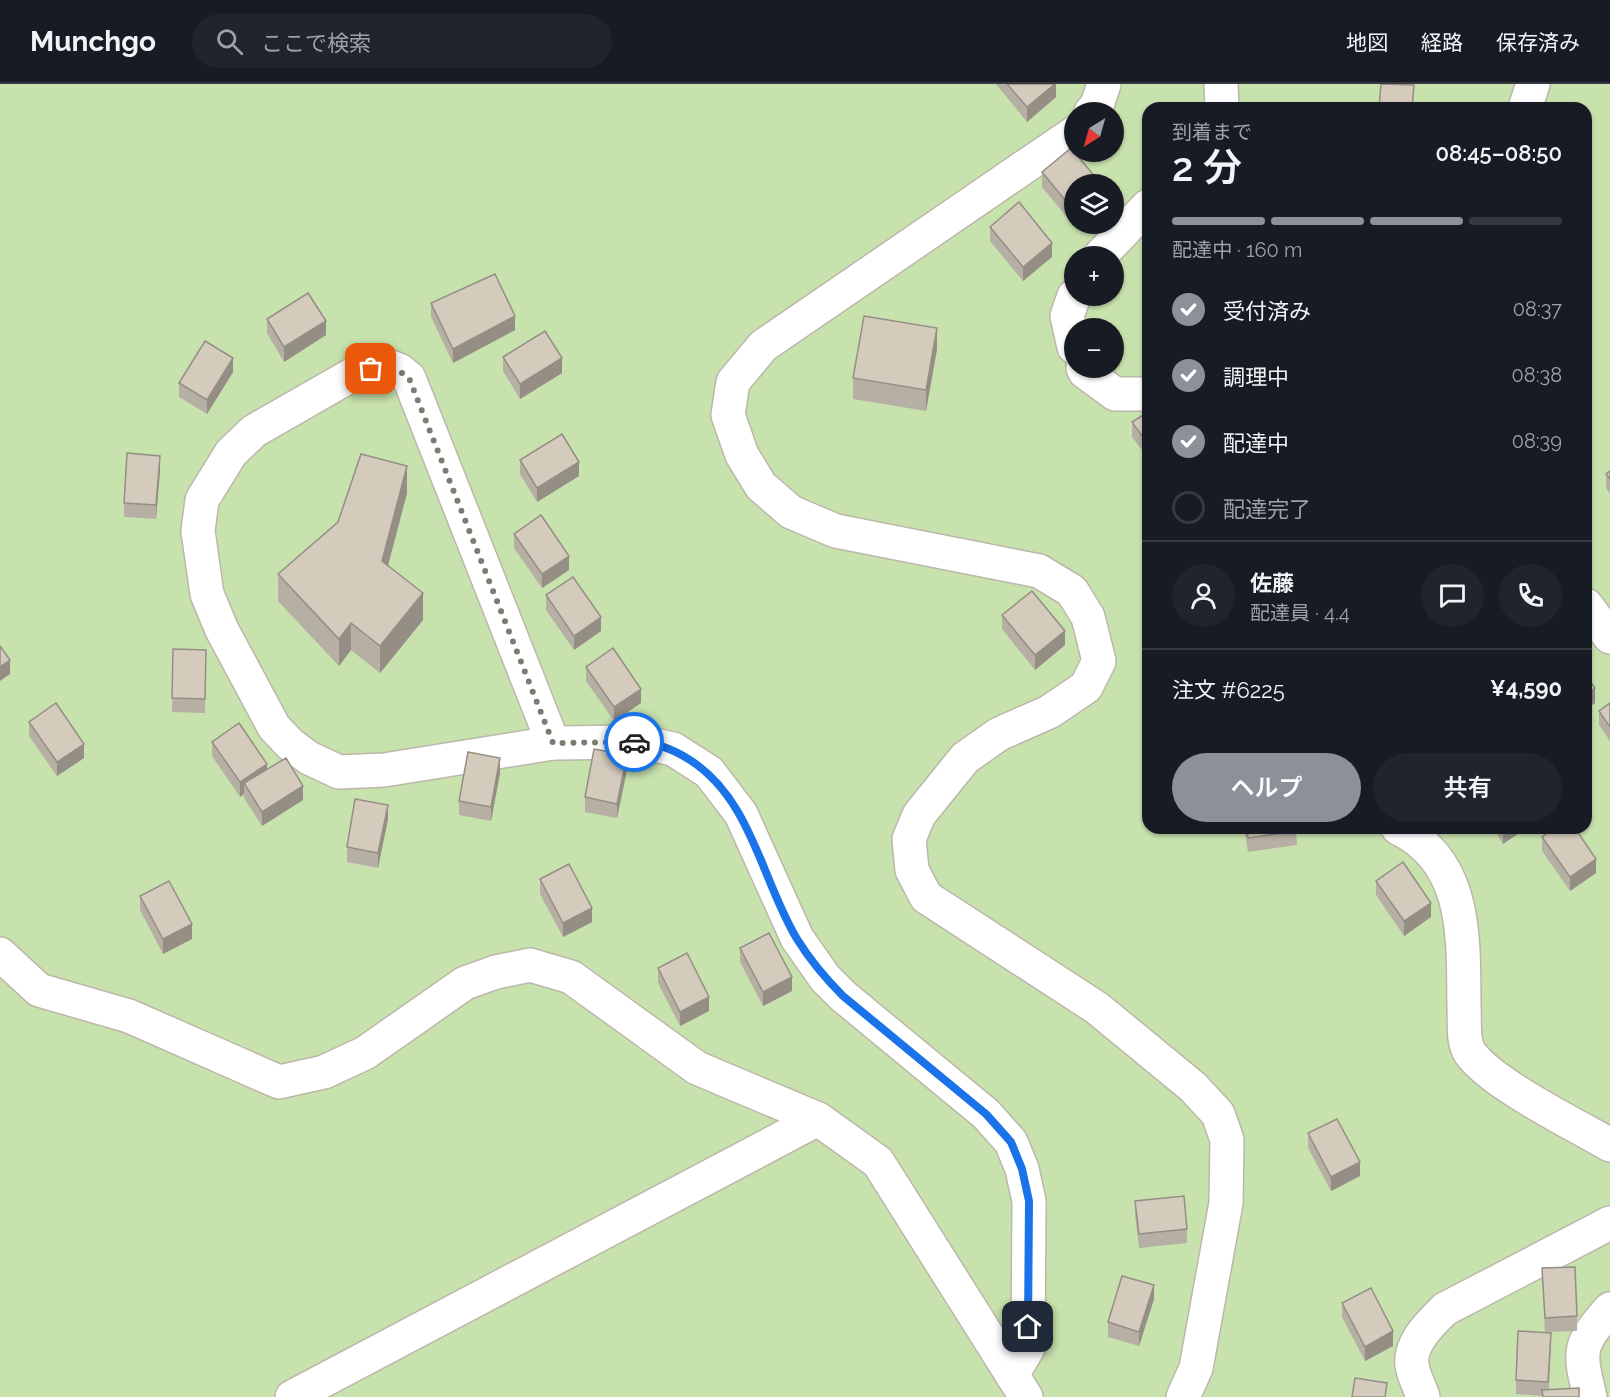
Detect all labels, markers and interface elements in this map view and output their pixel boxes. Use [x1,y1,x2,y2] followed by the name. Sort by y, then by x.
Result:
[192,14,612,68] search box
[30,25,156,58] text: Munchgo
[213,25,246,58] icon: search
[261,30,371,56] text: ここで検索
[1346,30,1388,55] text: 地図
[1421,30,1463,55] text: 経路
[1496,30,1580,55] text: 保存済み
[1064,102,1124,162] north arrow
[1064,102,1124,378] map controls
[1172,120,1252,144] text: 到着まで
[1436,140,1562,166] text: 08:45–08:50
[1172,144,1242,190] text: 2 分
[1064,174,1124,234] button: layers
[1172,238,1302,262] text: 配達中 · 160 m
[1064,246,1124,306] button: +
[1172,293,1205,326] icon: check
[1513,297,1562,321] text: 08:37
[1223,298,1311,324] text: 受付済み
[1064,318,1124,378] button: −
[345,343,396,394] pin
[354,352,387,385] icon: bag
[1172,359,1205,392] icon: check
[1512,363,1562,387] text: 08:38
[1223,364,1289,390] text: 調理中
[1172,425,1205,458] icon: check
[1512,429,1562,453] text: 08:39
[1223,430,1289,456] text: 配達中
[1223,496,1311,522] text: 配達完了
[1172,564,1235,627] button: person
[1421,564,1484,627] button: chat
[1499,564,1562,627] button: phone
[1250,570,1294,596] text: 佐藤
[1250,601,1350,625] text: 配達員 · 4.4
[1490,675,1562,701] text: ¥4,590
[1172,677,1285,703] text: 注文 #6225
[604,712,664,772] courier
[618,726,651,759] icon: car
[1172,753,1361,822] button: ヘルプ
[1373,753,1562,822] button: 共有
[1002,1301,1053,1352] pin
[1011,1310,1044,1343] icon: home

